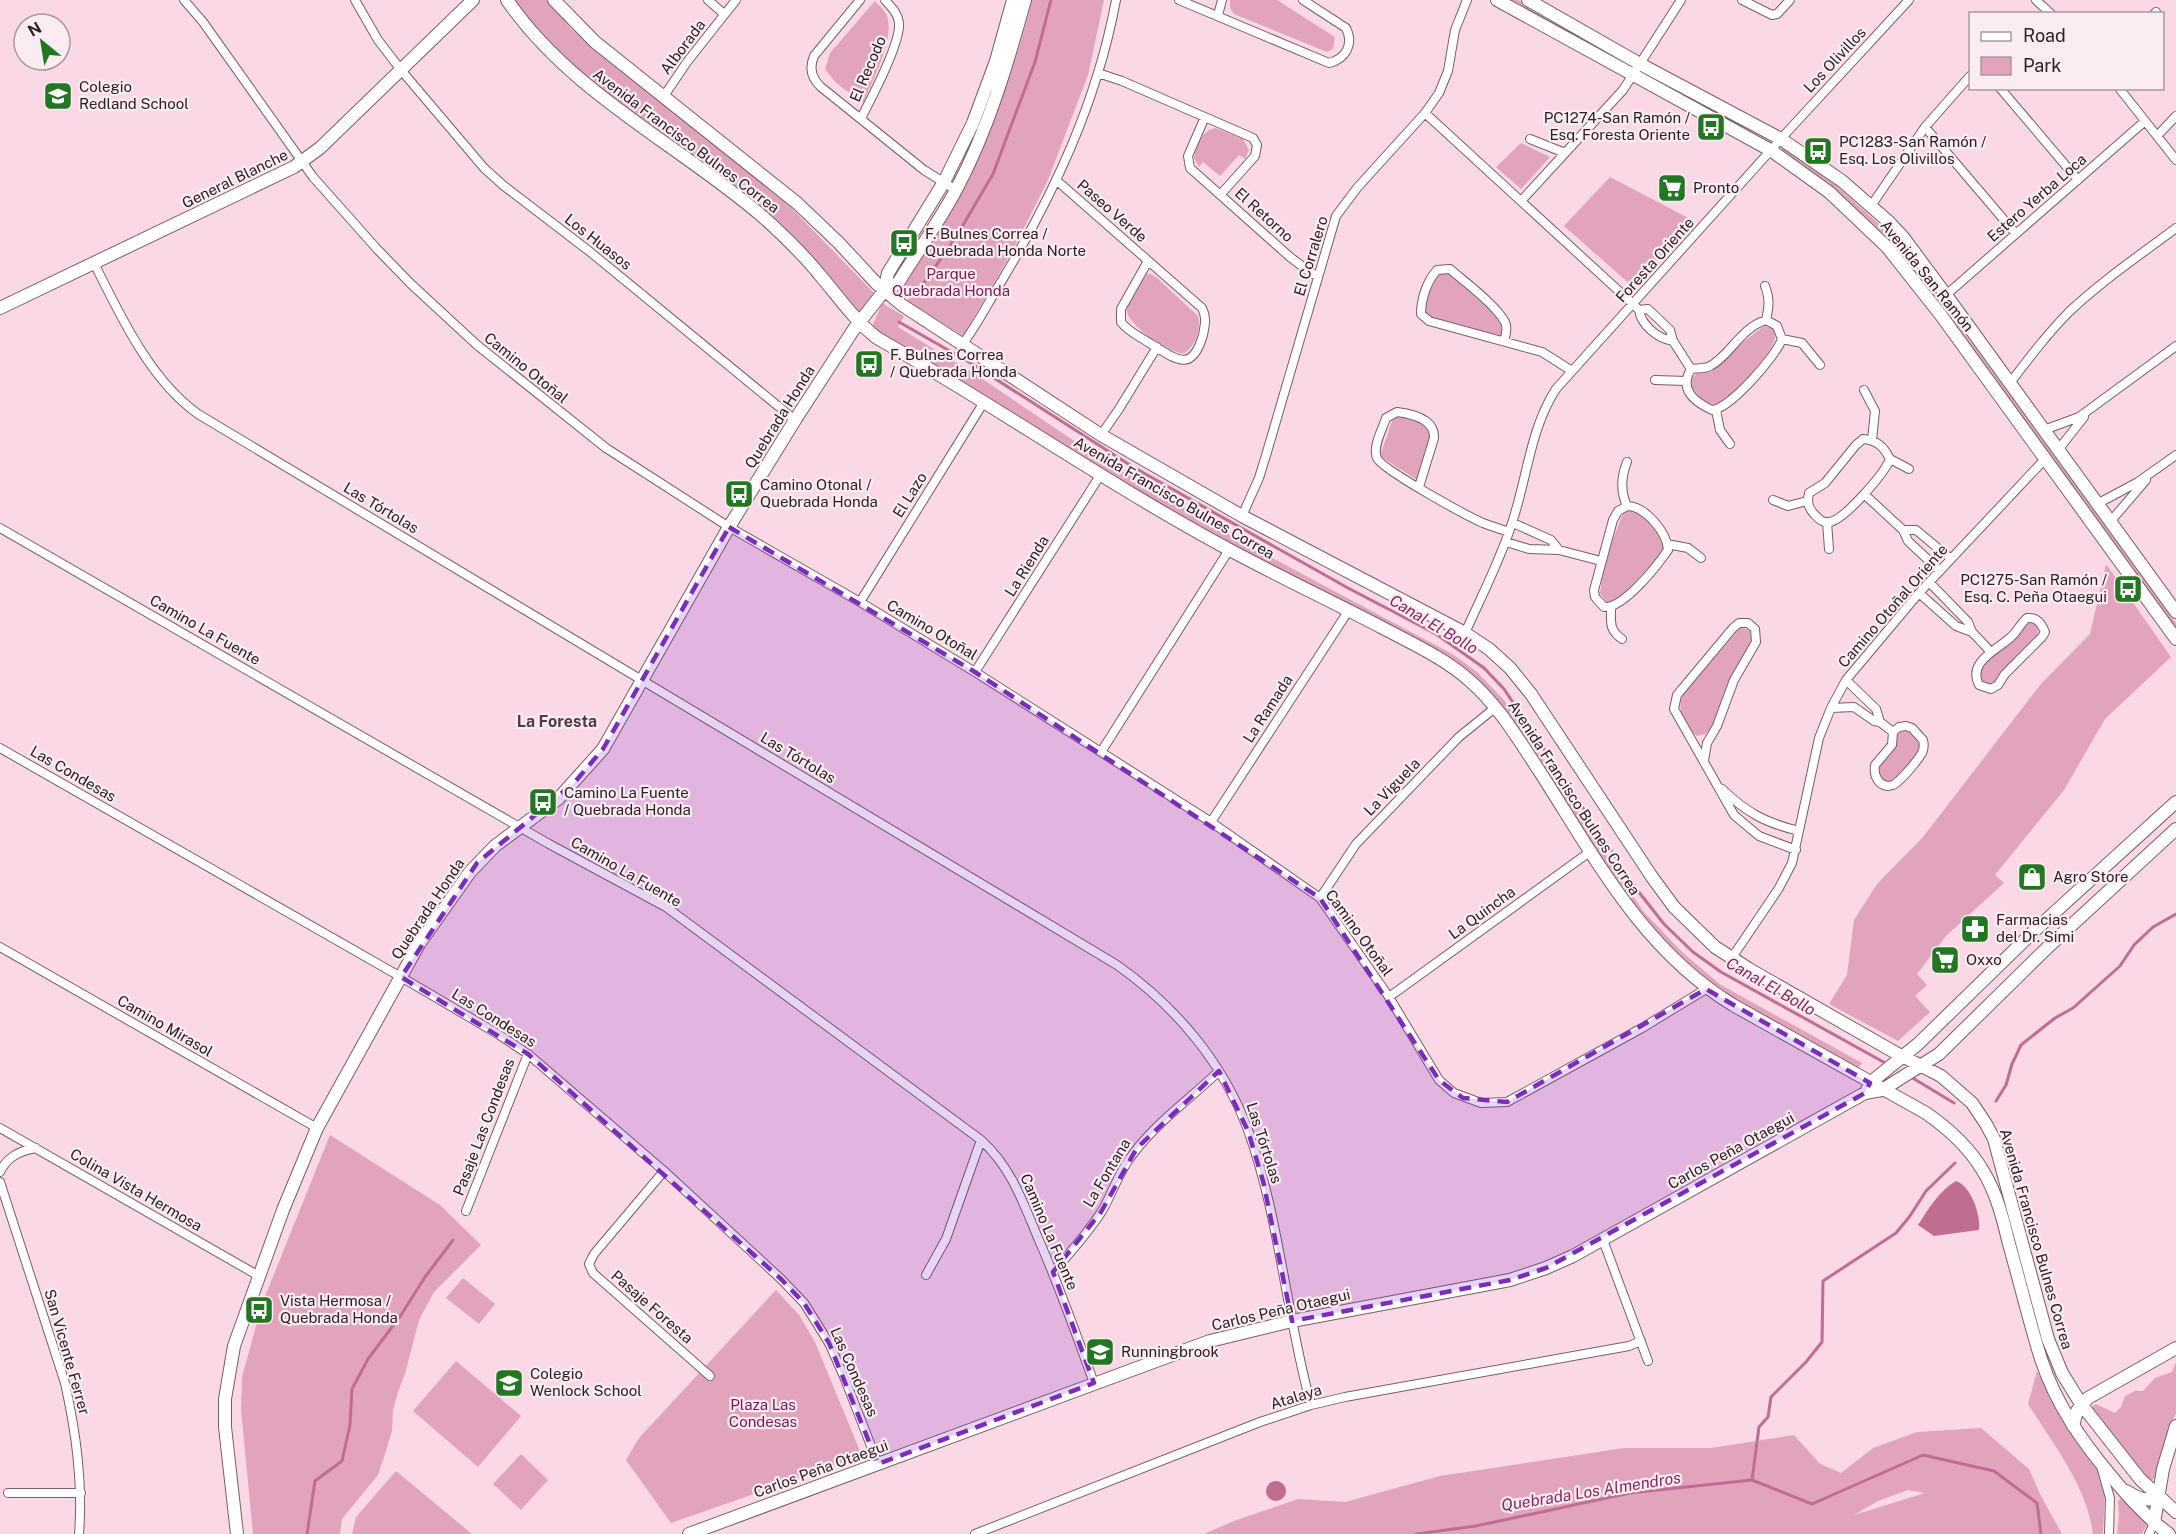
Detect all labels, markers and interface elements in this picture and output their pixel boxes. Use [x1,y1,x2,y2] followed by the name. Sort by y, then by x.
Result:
[12,12,72,72] north arrow
[1969,12,2164,90] legend
[657,16,709,77] street label: Alborada
[25,18,45,41] text: N
[1800,24,1869,96] street label: Los Olivillos
[2023,25,2066,46] text: Road
[846,33,889,104] street label: El Recodo
[2023,55,2061,76] text: Park
[590,65,783,216] street label: Avenida Francisco Bulnes Correa
[79,78,189,112] place label: Colegio Redland School
[42,80,74,112] school or university icon: Colegio Redland School
[1544,109,1691,143] place label: PC1274-San Ramón / Esq. Foresta Oriente
[1695,111,1727,143] bus stop icon: PC1274-San Ramón / Esq. Foresta Oriente
[1839,133,1987,167] place label: PC1283-San Ramón / Esq. Los Olivillos
[1802,135,1834,167] bus stop icon: PC1283-San Ramón / Esq. Los Olivillos
[179,146,290,211] street label: General Blanche
[1984,150,2089,245] street label: Estero Yerba Loca
[1656,172,1688,204] supermarket icon: Pronto
[1074,176,1151,245] street label: Paseo Verde
[1693,179,1739,196] place label: Pronto
[1232,184,1297,245] street label: El Retorno
[562,210,635,273] street label: Los Huasos
[1290,214,1331,298] street label: El Corralero
[1612,214,1697,305] street label: Foresta Oriente
[1877,217,1977,335] street label: Avenida San Ramón
[925,225,1086,259] place label: F. Bulnes Correa / Quebrada Honda Norte
[888,227,920,259] bus stop icon: F. Bulnes Correa / Quebrada Honda Norte
[892,265,1010,299] park label: Parque Quebrada Honda
[481,329,571,406] street label: Camino Otoñal
[890,346,1017,380] place label: F. Bulnes Correa / Quebrada Honda
[853,348,885,380] bus stop icon: F. Bulnes Correa / Quebrada Honda
[741,362,818,471] street label: Quebrada Honda
[1071,433,1277,562] street label: Avenida Francisco Bulnes Correa
[889,469,930,520] street label: El Lazo
[760,476,878,510] place label: Camino Otonal / Quebrada Honda
[723,478,755,510] bus stop icon: Camino Otonal / Quebrada Honda
[341,479,422,537] street label: Las Tórtolas
[1001,532,1052,599] street label: La Rienda
[1835,541,1951,671] street label: Camino Otoñal Oriente
[1960,571,2108,605] place label: PC1275-San Ramón / Esq. C. Peña Otaegui
[2112,573,2144,605] bus stop icon: PC1275-San Ramón / Esq. C. Peña Otaegui
[147,591,264,668] street label: Camino La Fuente
[1386,591,1482,658] water label: Canal El Bollo
[884,596,981,663] street label: Camino Otoñal
[1239,672,1296,746] street label: La Ramada
[1505,697,1644,898] street label: Avenida Francisco Bulnes Correa
[517,712,597,731] district label: La Foresta
[758,729,839,787] street label: Las Tórtolas
[27,742,119,805] street label: Las Condesas
[1360,755,1423,819] street label: La Viguela
[564,784,691,818] place label: Camino La Fuente / Quebrada Honda
[527,786,559,818] bus stop icon: Camino La Fuente / Quebrada Honda
[568,833,685,910] street label: Camino La Fuente
[388,855,468,962] street label: Quebrada Honda
[2016,861,2048,893] shop icon: Agro Store
[2053,868,2129,885] place label: Agro Store
[1445,883,1518,942] street label: La Quincha
[1322,886,1396,979] street label: Camino Otoñal
[1996,911,2074,945] place label: Farmacias del Dr. Simi
[1959,913,1991,945] pharmacy icon: Farmacias del Dr. Simi
[1929,944,1961,976] supermarket icon: Oxxo
[1966,951,2002,968] place label: Oxxo
[1723,953,1819,1020] water label: Canal El Bollo
[449,985,540,1050] street label: Las Condesas
[114,991,216,1060] street label: Camino Mirasol
[450,1056,518,1198] street label: Pasaje Las Condesas
[1243,1100,1286,1186] street label: Las Tórtolas
[1665,1109,1797,1192] street label: Carlos Peña Otaegui
[1997,1127,2076,1351] street label: Avenida Francisco Bulnes Correa
[1079,1135,1134,1210] street label: La Fontana
[67,1145,205,1234] street label: Colina Vista Hermosa
[1017,1171,1082,1293] street label: Camino La Fuente
[608,1267,697,1347] street label: Pasaje Foresta
[1210,1285,1352,1334] street label: Carlos Peña Otaegui
[41,1287,94,1417] street label: San Vicente Ferrer
[280,1292,398,1326] place label: Vista Hermosa / Quebrada Honda
[243,1294,275,1326] bus stop icon: Vista Hermosa / Quebrada Honda
[827,1324,882,1419] street label: Las Condesas
[1084,1336,1116,1368] school or university icon: Runningbrook
[1121,1343,1219,1360] place label: Runningbrook
[530,1365,642,1399] place label: Colegio Wenlock School
[493,1367,525,1399] school or university icon: Colegio Wenlock School
[1268,1381,1323,1412] street label: Atalaya
[729,1396,797,1430] park label: Plaza Las Condesas
[751,1436,890,1501] street label: Carlos Peña Otaegui
[1500,1468,1682,1515] water label: Quebrada Los Almendros

